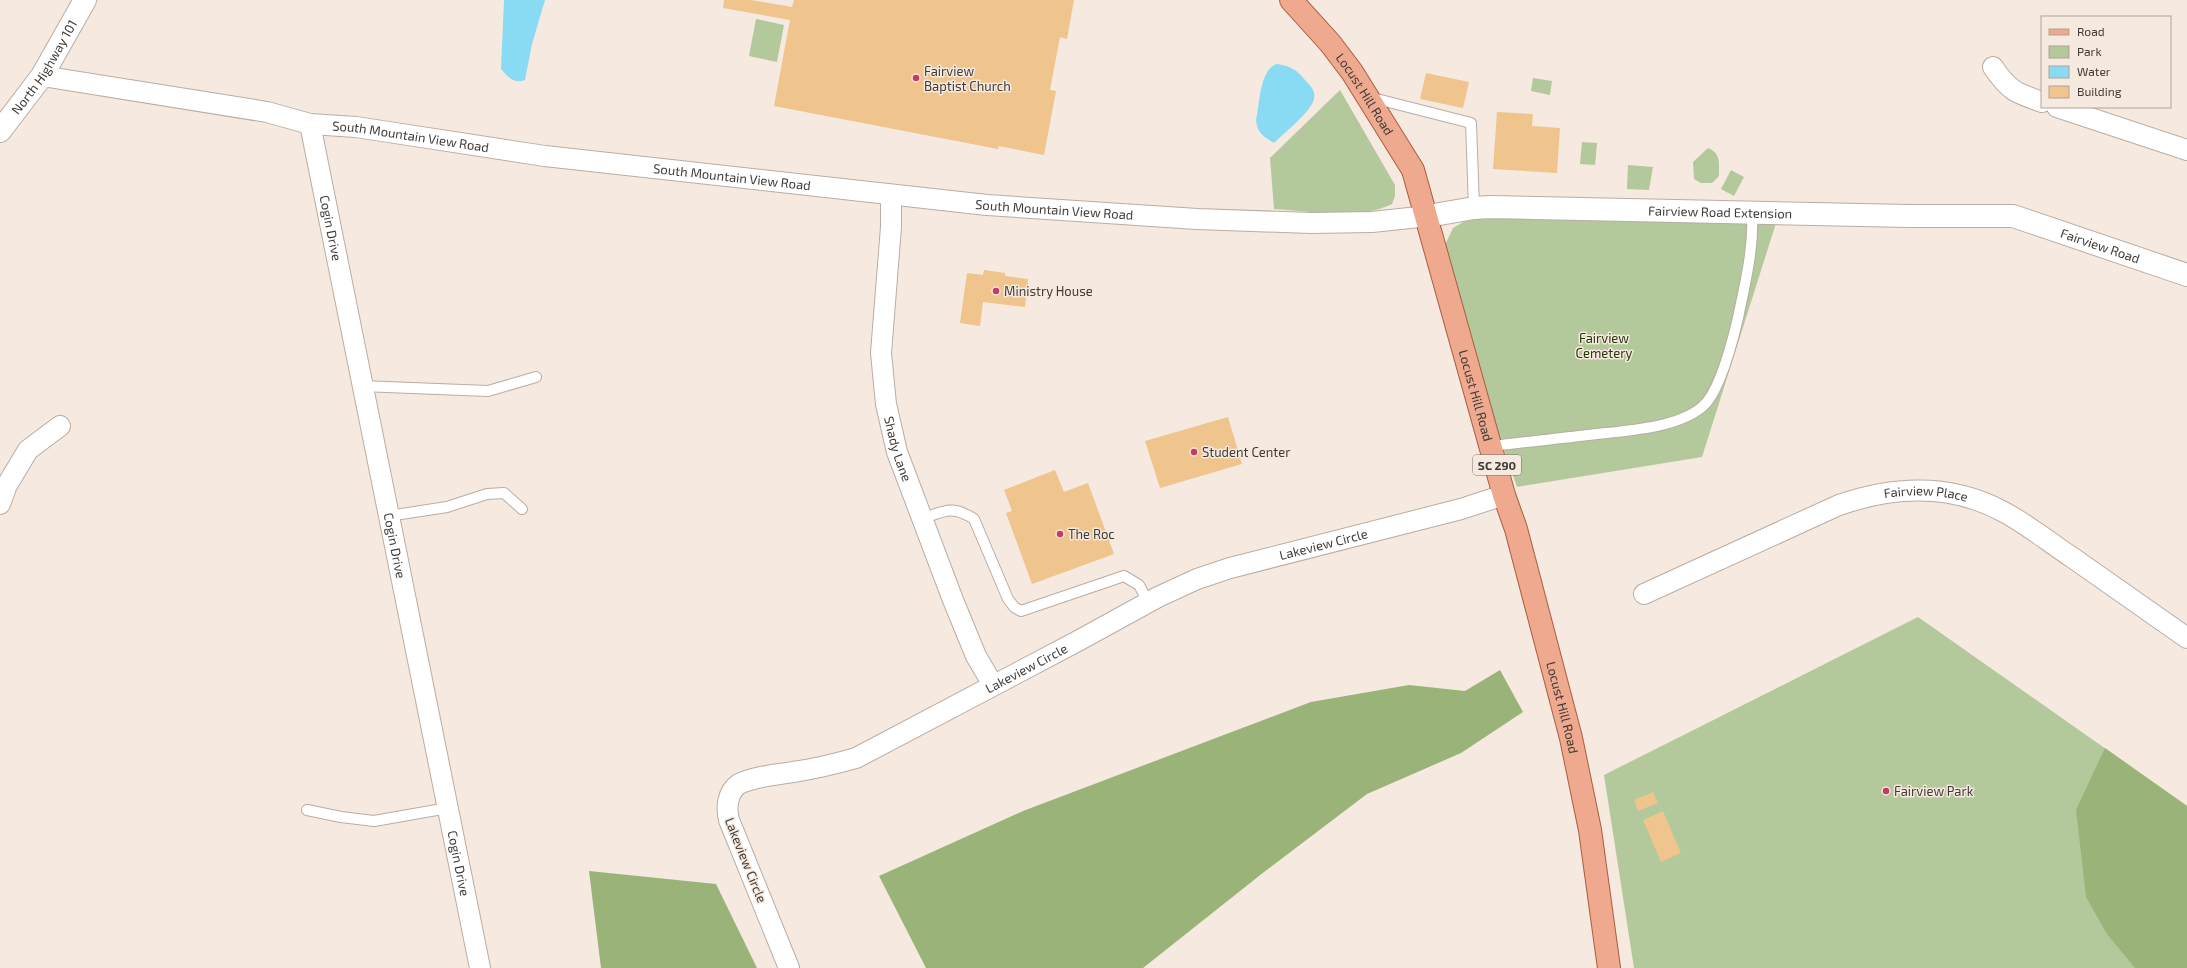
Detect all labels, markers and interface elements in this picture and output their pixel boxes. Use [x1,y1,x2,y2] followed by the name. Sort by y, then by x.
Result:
[2041,16,2171,108] legend
[8,17,80,117] street label: North Highway 101
[2077,24,2105,38] text: Road
[2077,44,2102,58] text: Park
[1333,50,1397,138] street label: Locust Hill Road
[924,63,1011,94] place label: Fairview Baptist Church
[2077,64,2111,78] text: Water
[911,73,921,83] marker: Fairview Baptist Church
[2077,84,2122,98] text: Building
[332,117,490,155] street label: South Mountain View Road
[653,160,812,193] street label: South Mountain View Road
[317,194,345,262] street label: Cogin Drive
[975,196,1134,223] street label: South Mountain View Road
[1648,202,1792,221] street label: Fairview Road Extension
[2059,225,2142,266] street label: Fairview Road
[1004,283,1093,299] place label: Ministry House
[991,286,1001,296] marker: Ministry House
[1576,330,1633,361] park label: Fairview Cemetery
[1456,348,1497,443] street label: Locust Hill Road
[881,415,915,484] street label: Shady Lane
[1202,444,1291,460] place label: Student Center
[1189,447,1199,457] marker: Student Center
[1473,455,1521,475] road number: SC 290
[1883,482,1970,505] street label: Fairview Place
[380,511,409,580] street label: Cogin Drive
[1278,525,1369,563] street label: Lakeview Circle
[1068,526,1115,542] place label: The Roc
[1055,529,1065,539] marker: The Roc
[982,640,1070,696] street label: Lakeview Circle
[1543,660,1582,755] street label: Locust Hill Road
[1894,783,1974,799] place label: Fairview Park
[1881,786,1891,796] marker: Fairview Park
[722,815,770,905] street label: Lakeview Circle
[444,829,473,897] street label: Cogin Drive

